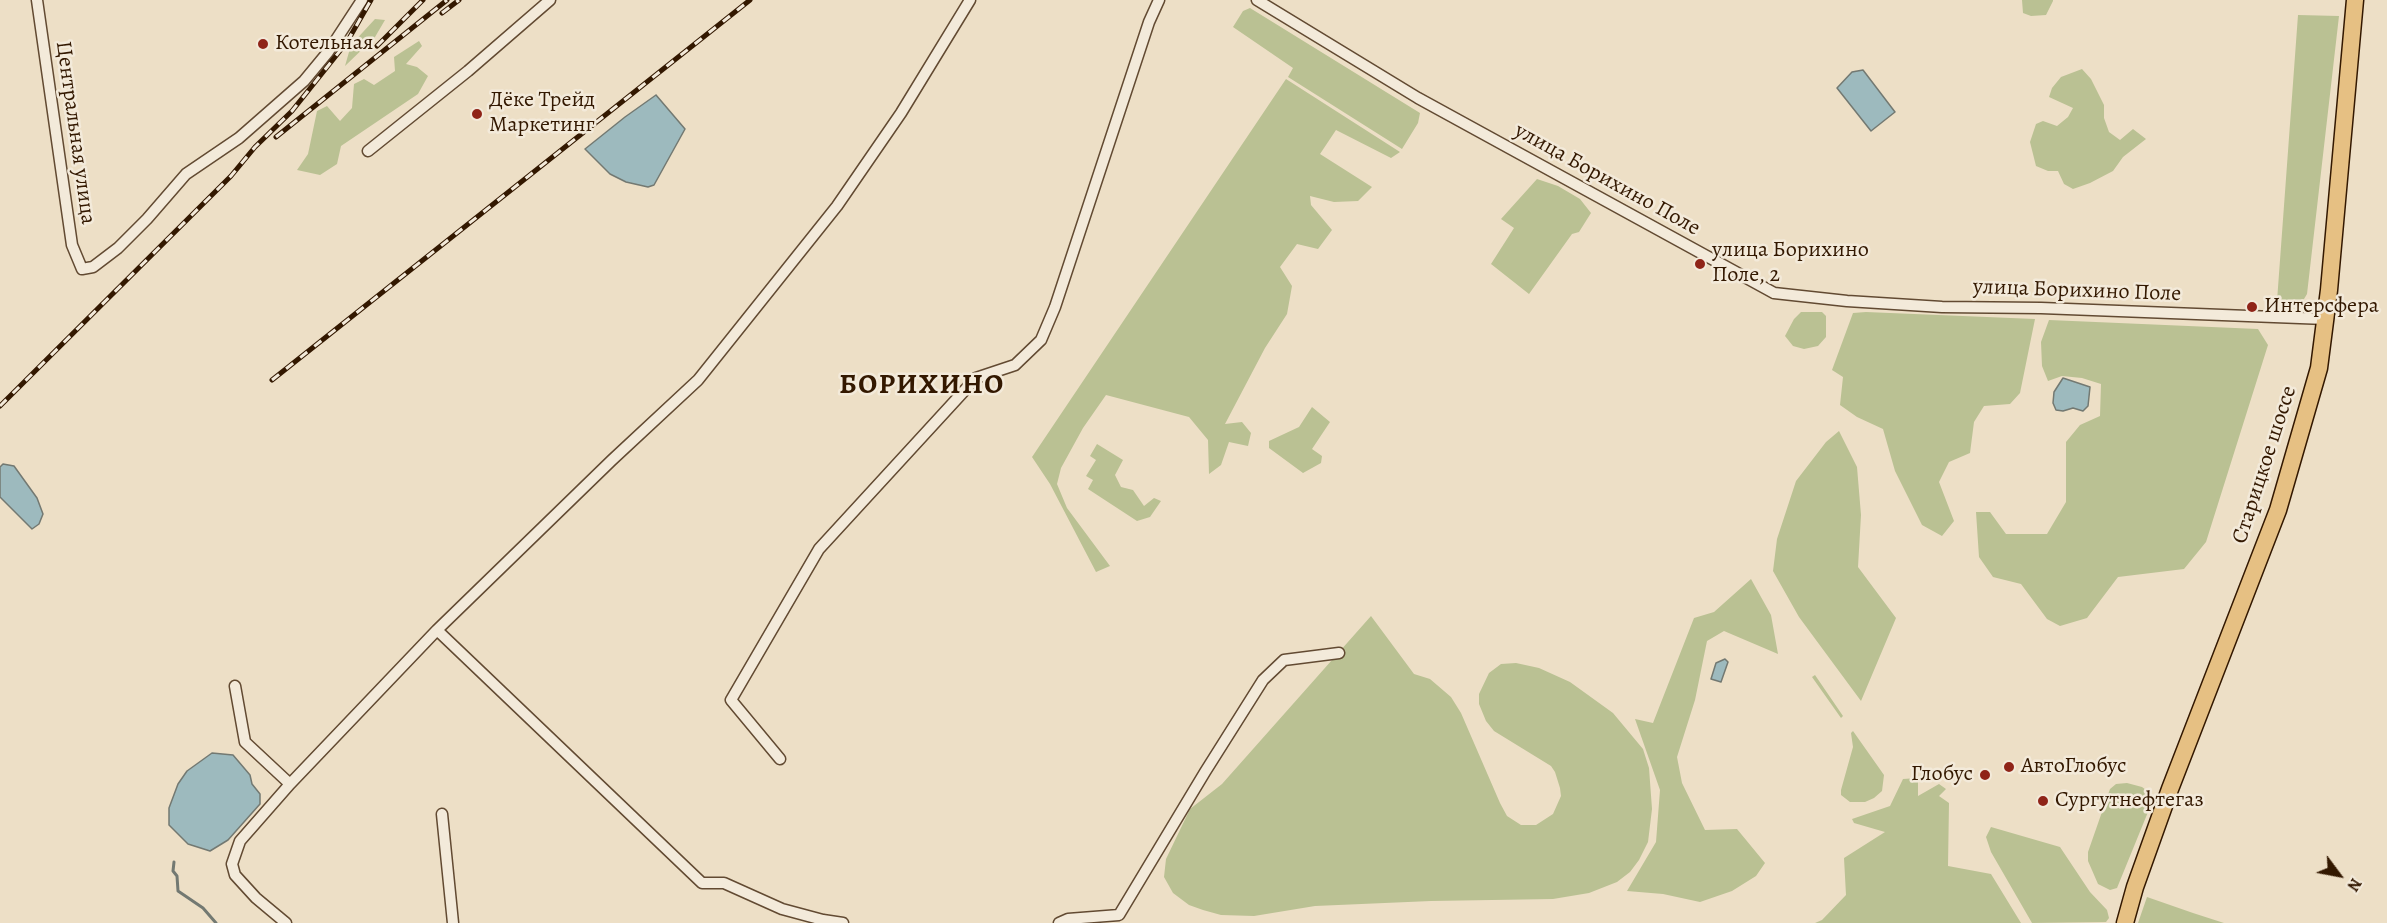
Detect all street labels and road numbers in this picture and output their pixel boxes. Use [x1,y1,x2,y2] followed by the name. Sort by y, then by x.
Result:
[49,40,101,226] street label: Центральная улица
[1509,118,1705,242] street label: улица Борихино Поле
[1972,274,2182,308] street label: улица Борихино Поле
[2227,383,2303,547] street label: Старицкое шоссе

